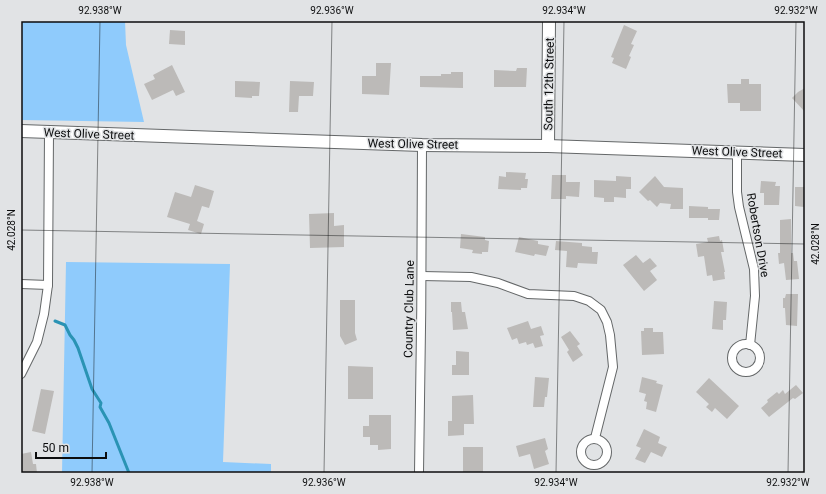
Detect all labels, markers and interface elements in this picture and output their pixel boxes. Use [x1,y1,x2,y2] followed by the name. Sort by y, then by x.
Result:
[78,5,122,16] text: 92.938°W
[310,5,354,16] text: 92.936°W
[542,5,586,16] text: 92.934°W
[774,5,818,16] text: 92.932°W
[541,37,557,130] street label: South 12th Street
[43,125,135,143] street label: West Olive Street
[368,136,459,152] street label: West Olive Street
[691,143,783,161] street label: West Olive Street
[744,192,772,278] street label: Robertson Drive
[6,209,17,251] text: 42.028°N
[810,223,821,265] text: 42.028°N
[401,260,417,358] street label: Country Club Lane
[36,434,106,460] scale bar
[42,441,69,455] text: 50 m
[70,477,114,488] text: 92.938°W
[302,477,346,488] text: 92.936°W
[534,477,578,488] text: 92.934°W
[766,477,810,488] text: 92.932°W

